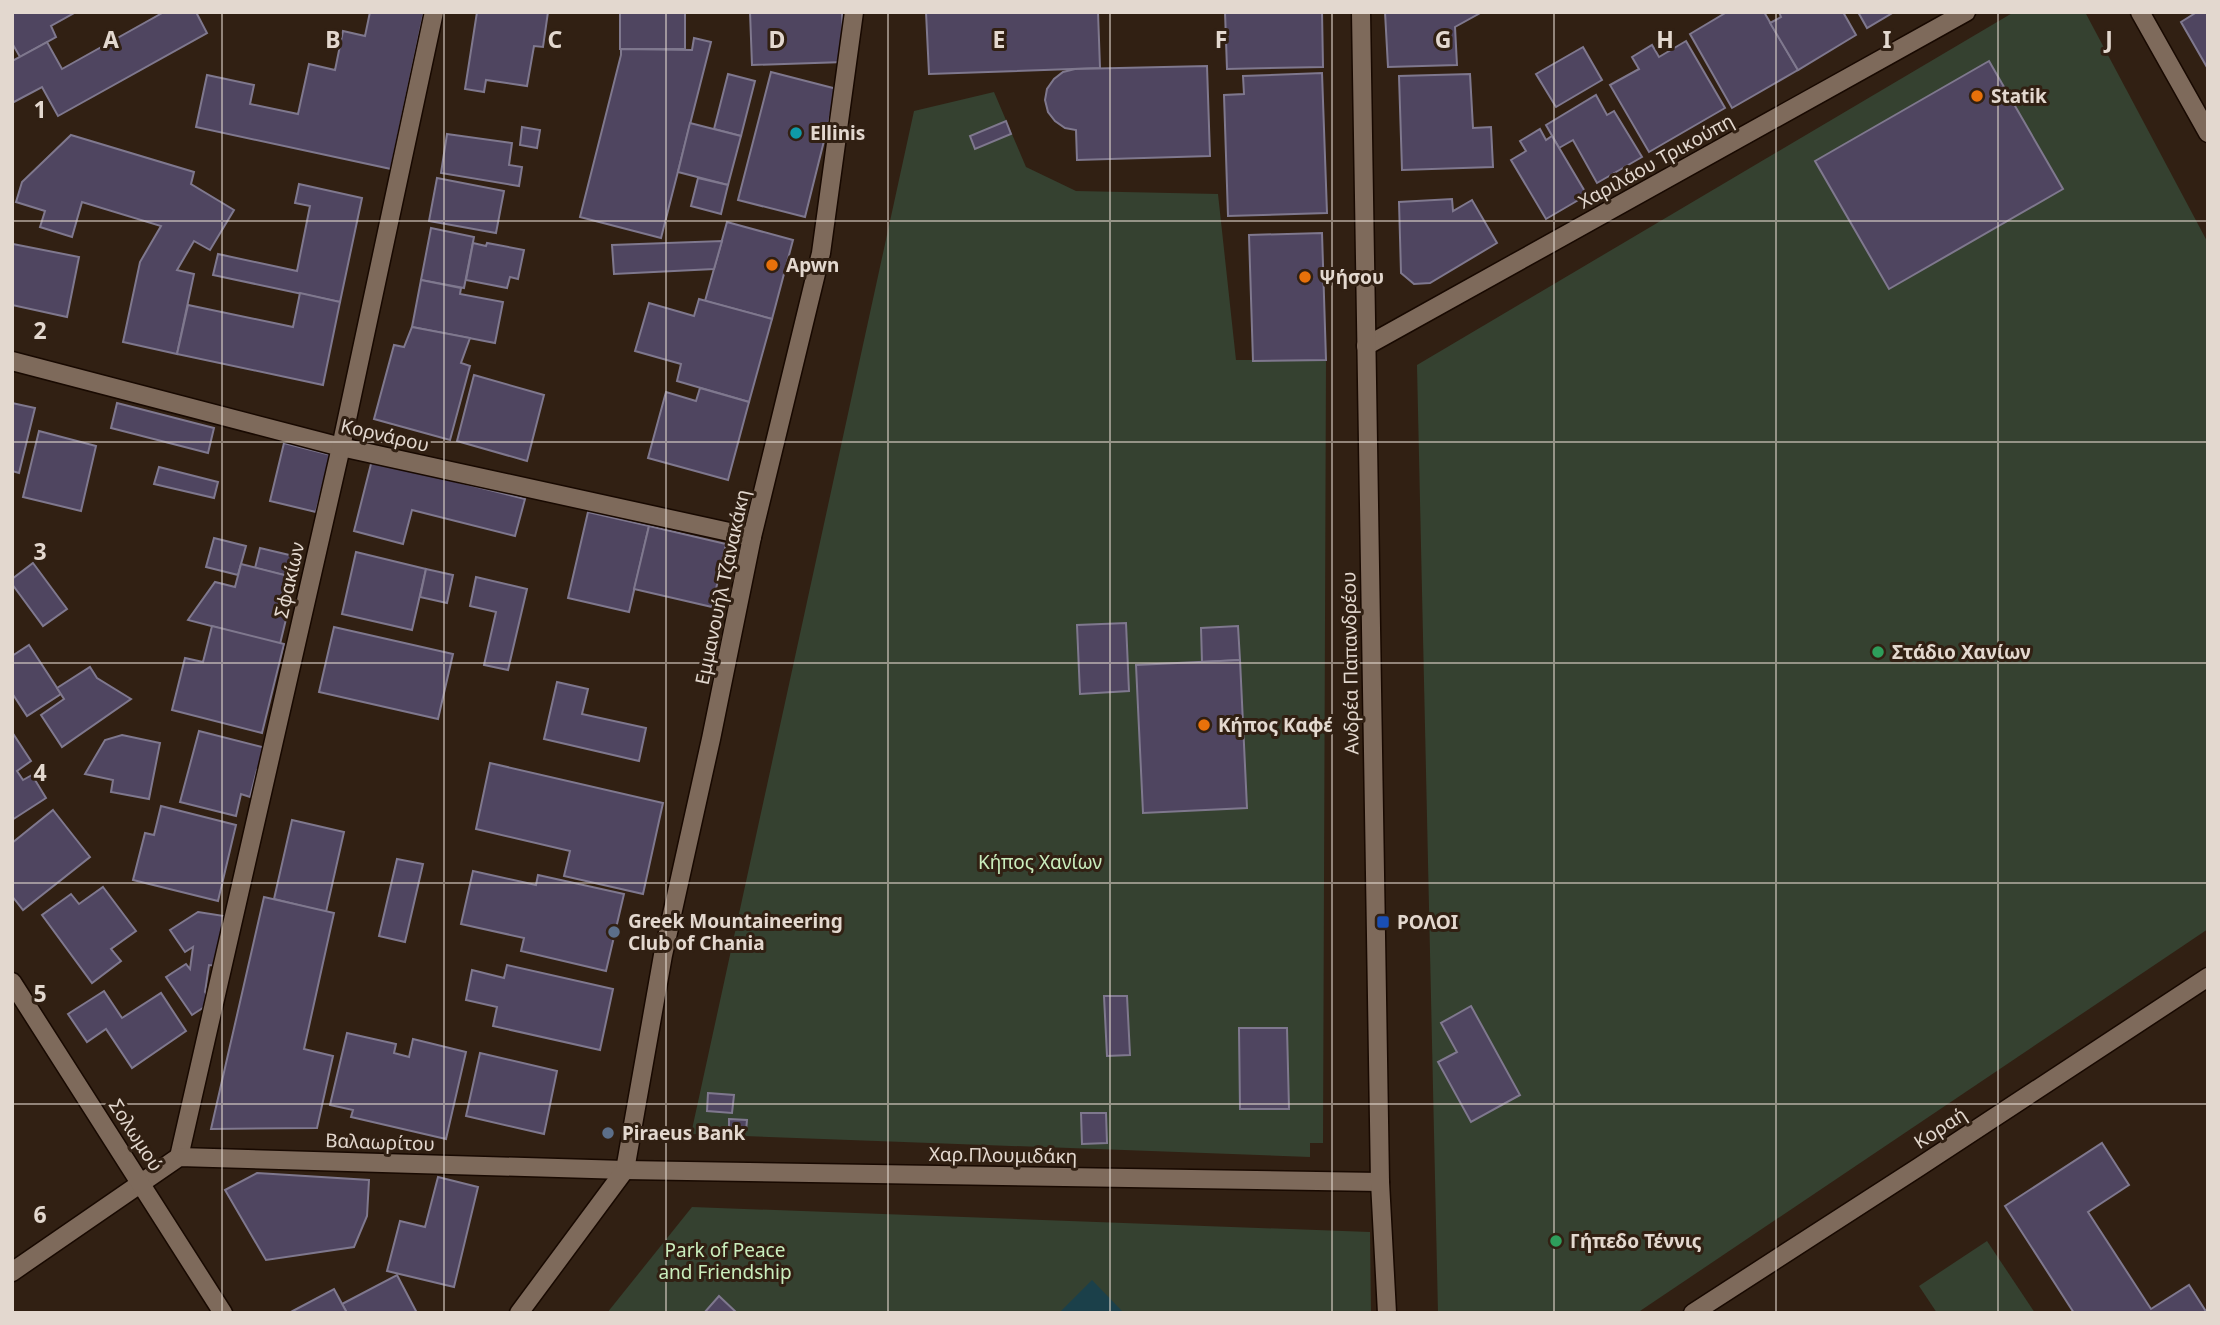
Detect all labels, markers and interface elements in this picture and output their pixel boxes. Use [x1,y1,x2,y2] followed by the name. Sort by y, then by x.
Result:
[103,23,119,55] text: A
[325,23,341,55] text: B
[548,23,563,55] text: C
[769,23,785,55] text: D
[993,23,1005,55] text: E
[1215,23,1227,55] text: F
[1435,23,1451,55] text: G
[1656,23,1674,55] text: H
[1883,23,1892,55] text: I
[2103,23,2113,55] text: J
[1991,83,2047,109] place label: Statik
[1969,88,1985,104] marker: Statik
[33,93,47,125] text: 1
[1574,107,1738,215] street label: Χαριλάου Τρικούπη
[810,120,865,146] place label: Ellinis
[788,125,804,141] marker: Ellinis
[786,252,839,278] place label: Apwn
[764,257,780,273] marker: Apwn
[1319,264,1384,290] place label: Ψήσου
[1297,269,1313,285] marker: Ψήσου
[33,314,47,346] text: 2
[338,412,432,458] street label: Κορνάρου
[689,487,755,687] street label: Εμμανουήλ Τζανακάκη
[33,535,47,567] text: 3
[268,539,310,621] street label: Σφακίων
[1335,571,1365,755] street label: Ανδρέα Παπανδρέου
[1892,639,2031,665] place label: Στάδιο Χανίων
[1870,644,1886,660] marker: Στάδιο Χανίων
[1218,712,1333,738] place label: Κήπος Καφέ
[1196,717,1212,733] marker: Κήπος Καφέ
[33,756,47,788] text: 4
[978,849,1102,875] park label: Κήπος Χανίων
[628,908,843,956] place label: Greek Mountaineering Club of Chania
[1397,909,1458,935] place label: ΡΟΛΟΙ
[1375,914,1391,930] marker: ΡΟΛΟΙ
[606,924,622,940] marker: Greek Mountaineering Club of Chania
[33,977,47,1009] text: 5
[103,1094,169,1176] street label: Σολωμού
[1909,1101,1971,1155] street label: Κοραή
[622,1120,746,1146] place label: Piraeus Bank
[600,1125,616,1141] marker: Piraeus Bank
[325,1127,435,1157] street label: Βαλαωρίτου
[929,1141,1077,1169] street label: Χαρ.Πλουμιδάκη
[33,1198,47,1230] text: 6
[1570,1228,1702,1254] place label: Γήπεδο Τέννις
[1548,1233,1564,1249] marker: Γήπεδο Τέννις
[658,1237,792,1285] park label: Park of Peace and Friendship

